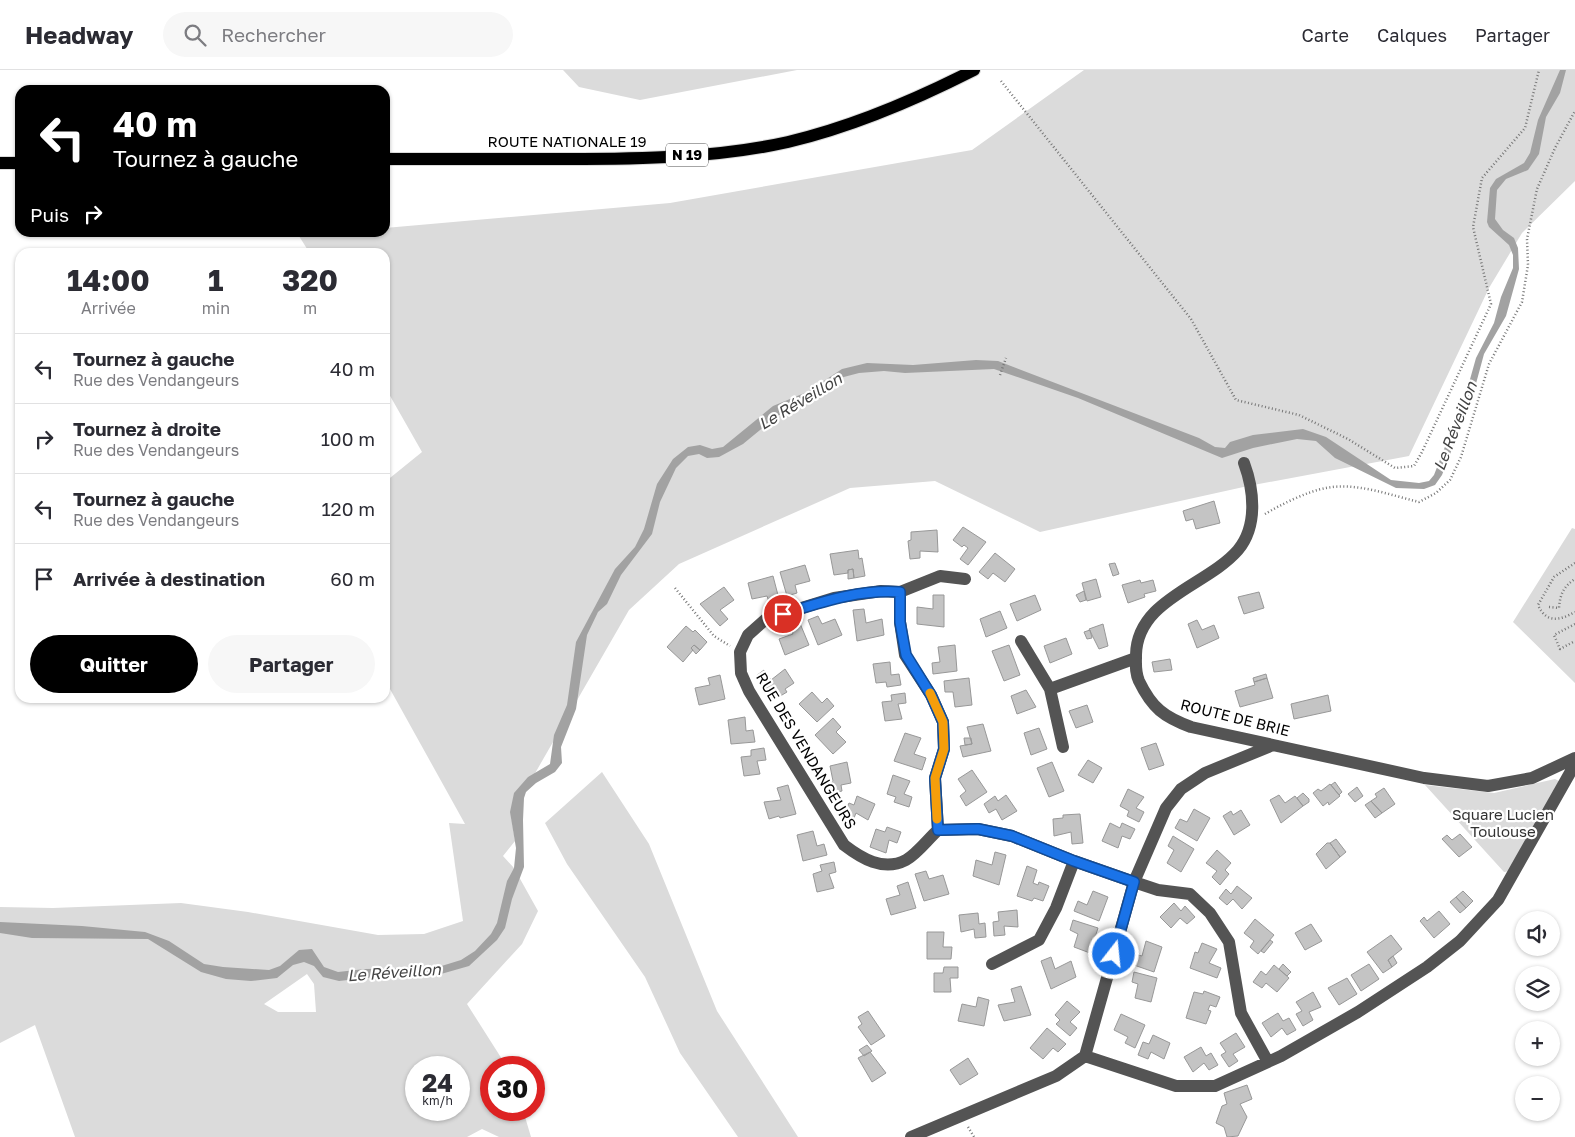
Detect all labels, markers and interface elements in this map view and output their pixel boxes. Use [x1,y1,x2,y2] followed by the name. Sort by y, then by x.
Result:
[163,12,513,57] search box
[25,20,133,49] text: Headway
[181,21,209,49] icon: search
[221,23,326,46] text: Rechercher
[1302,24,1349,46] text: Carte
[1377,24,1447,46] text: Calques
[1475,24,1550,46] text: Partager
[113,103,197,145] text: 40 m
[30,105,95,170] icon: left
[487,132,647,150] street label: ROUTE NATIONALE 19
[666,144,708,166] road number: N 19
[113,145,298,172] text: Tournez à gauche
[79,200,107,228] icon: right
[30,203,69,226] text: Puis
[67,262,150,298] text: 14:00
[208,262,224,298] text: 1
[282,262,338,298] text: 320
[81,298,136,318] text: Arrivée
[202,298,230,318] text: min
[303,298,317,318] text: m
[73,347,234,370] text: Tournez à gauche
[30,355,58,383] icon: left
[330,357,375,380] text: 40 m
[755,368,846,434] water label: Le Réveillon
[73,370,239,390] text: Rue des Vendangeurs
[1429,378,1482,473] water label: Le Réveillon
[73,417,221,440] text: Tournez à droite
[30,425,58,453] icon: right
[321,427,375,450] text: 100 m
[73,440,239,460] text: Rue des Vendangeurs
[73,487,234,510] text: Tournez à gauche
[30,495,58,523] icon: left
[321,497,375,520] text: 120 m
[73,510,239,530] text: Rue des Vendangeurs
[30,565,58,593] icon: arrive
[73,567,265,590] text: Arrivée à destination
[330,567,375,590] text: 60 m
[762,593,804,635] pin
[769,600,797,628] icon: arrive
[30,635,198,693] button: Quitter
[208,635,375,693] button: Partager
[753,669,861,832] street label: RUE DES VENDANGEURS
[1179,695,1292,739] street label: ROUTE DE BRIE
[1452,805,1554,840] park label: Square Lucien Toulouse
[1515,911,1560,1121] map controls
[1515,911,1560,956] button: sound
[1087,927,1139,979] position arrow
[347,959,443,985] water label: Le Réveillon
[1515,966,1560,1011] button: layers
[1515,1021,1560,1066] button: +
[480,1056,545,1121] speed limit sign: 30
[422,1067,453,1098] text: 24
[1515,1076,1560,1121] button: −
[422,1093,453,1108] text: km/h

